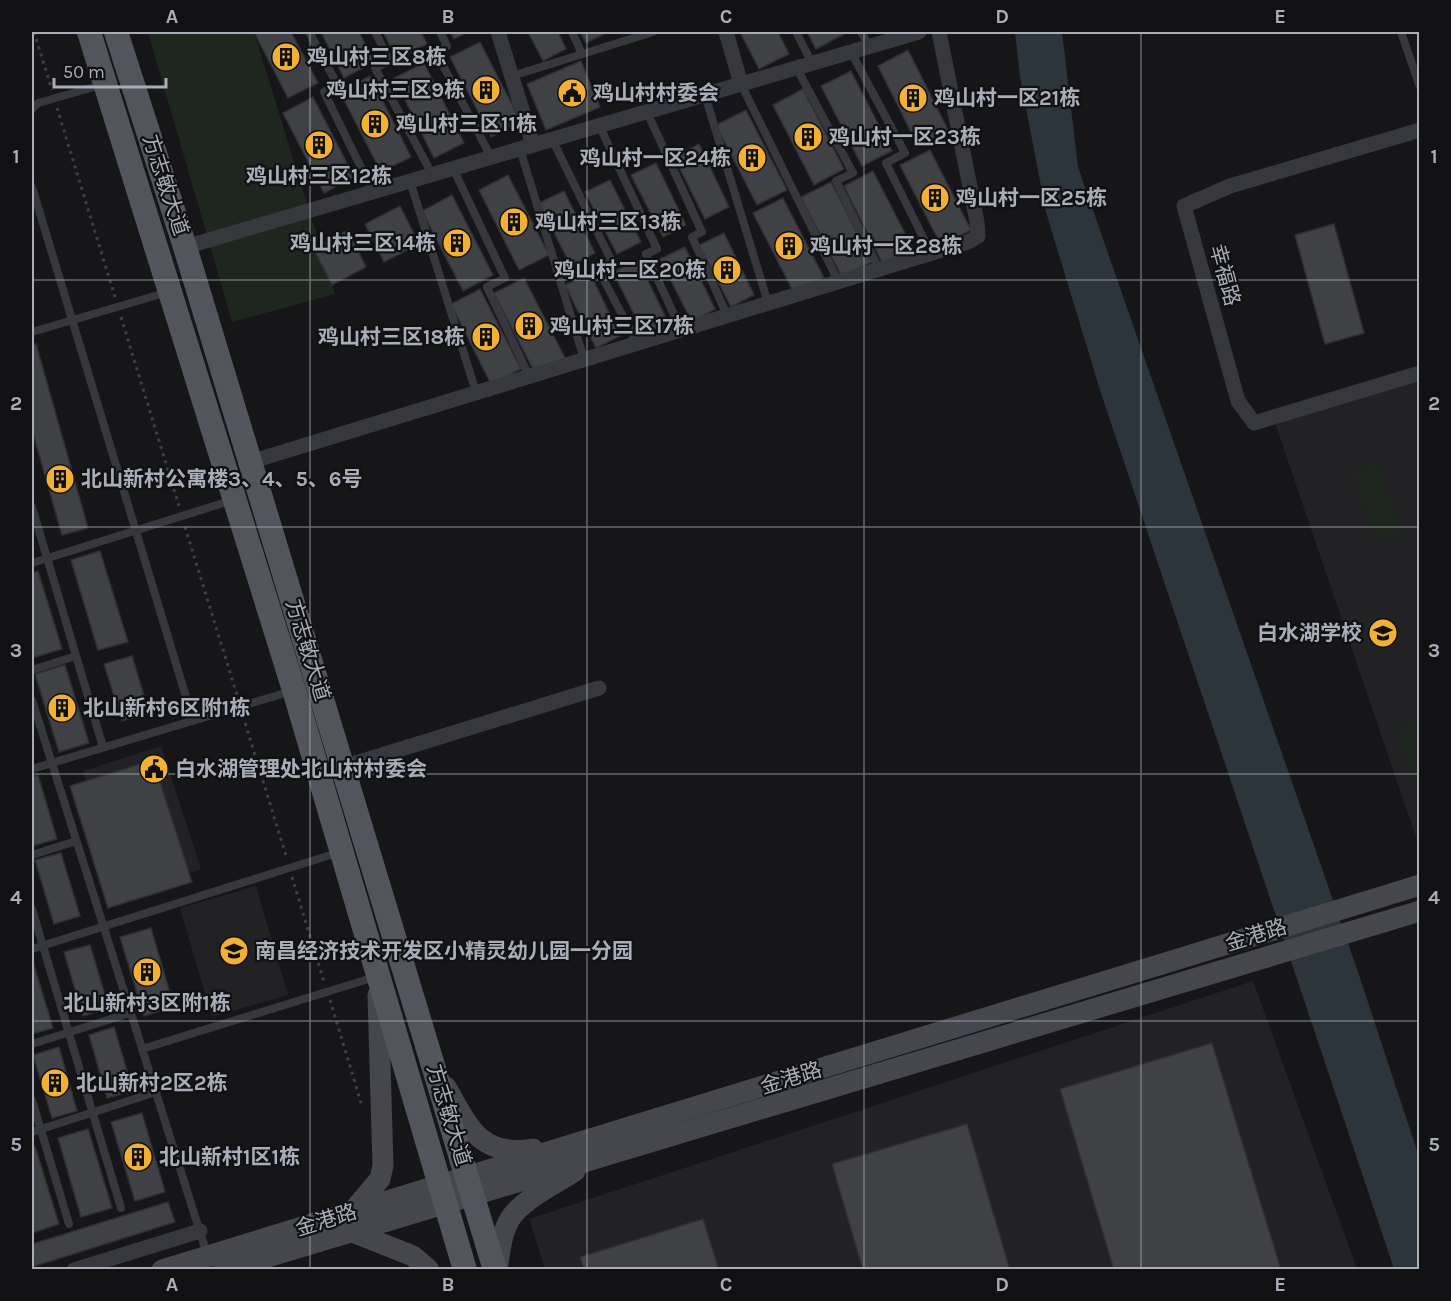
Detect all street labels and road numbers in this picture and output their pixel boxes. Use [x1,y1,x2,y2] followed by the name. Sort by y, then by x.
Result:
[138,131,194,239] street label: 方志敏大道
[1205,241,1245,309] street label: 幸福路
[281,596,335,704] street label: 方志敏大道
[1222,914,1290,956] street label: 金港路
[757,1057,825,1099] street label: 金港路
[422,1061,476,1169] street label: 方志敏大道
[292,1199,360,1241] street label: 金港路

